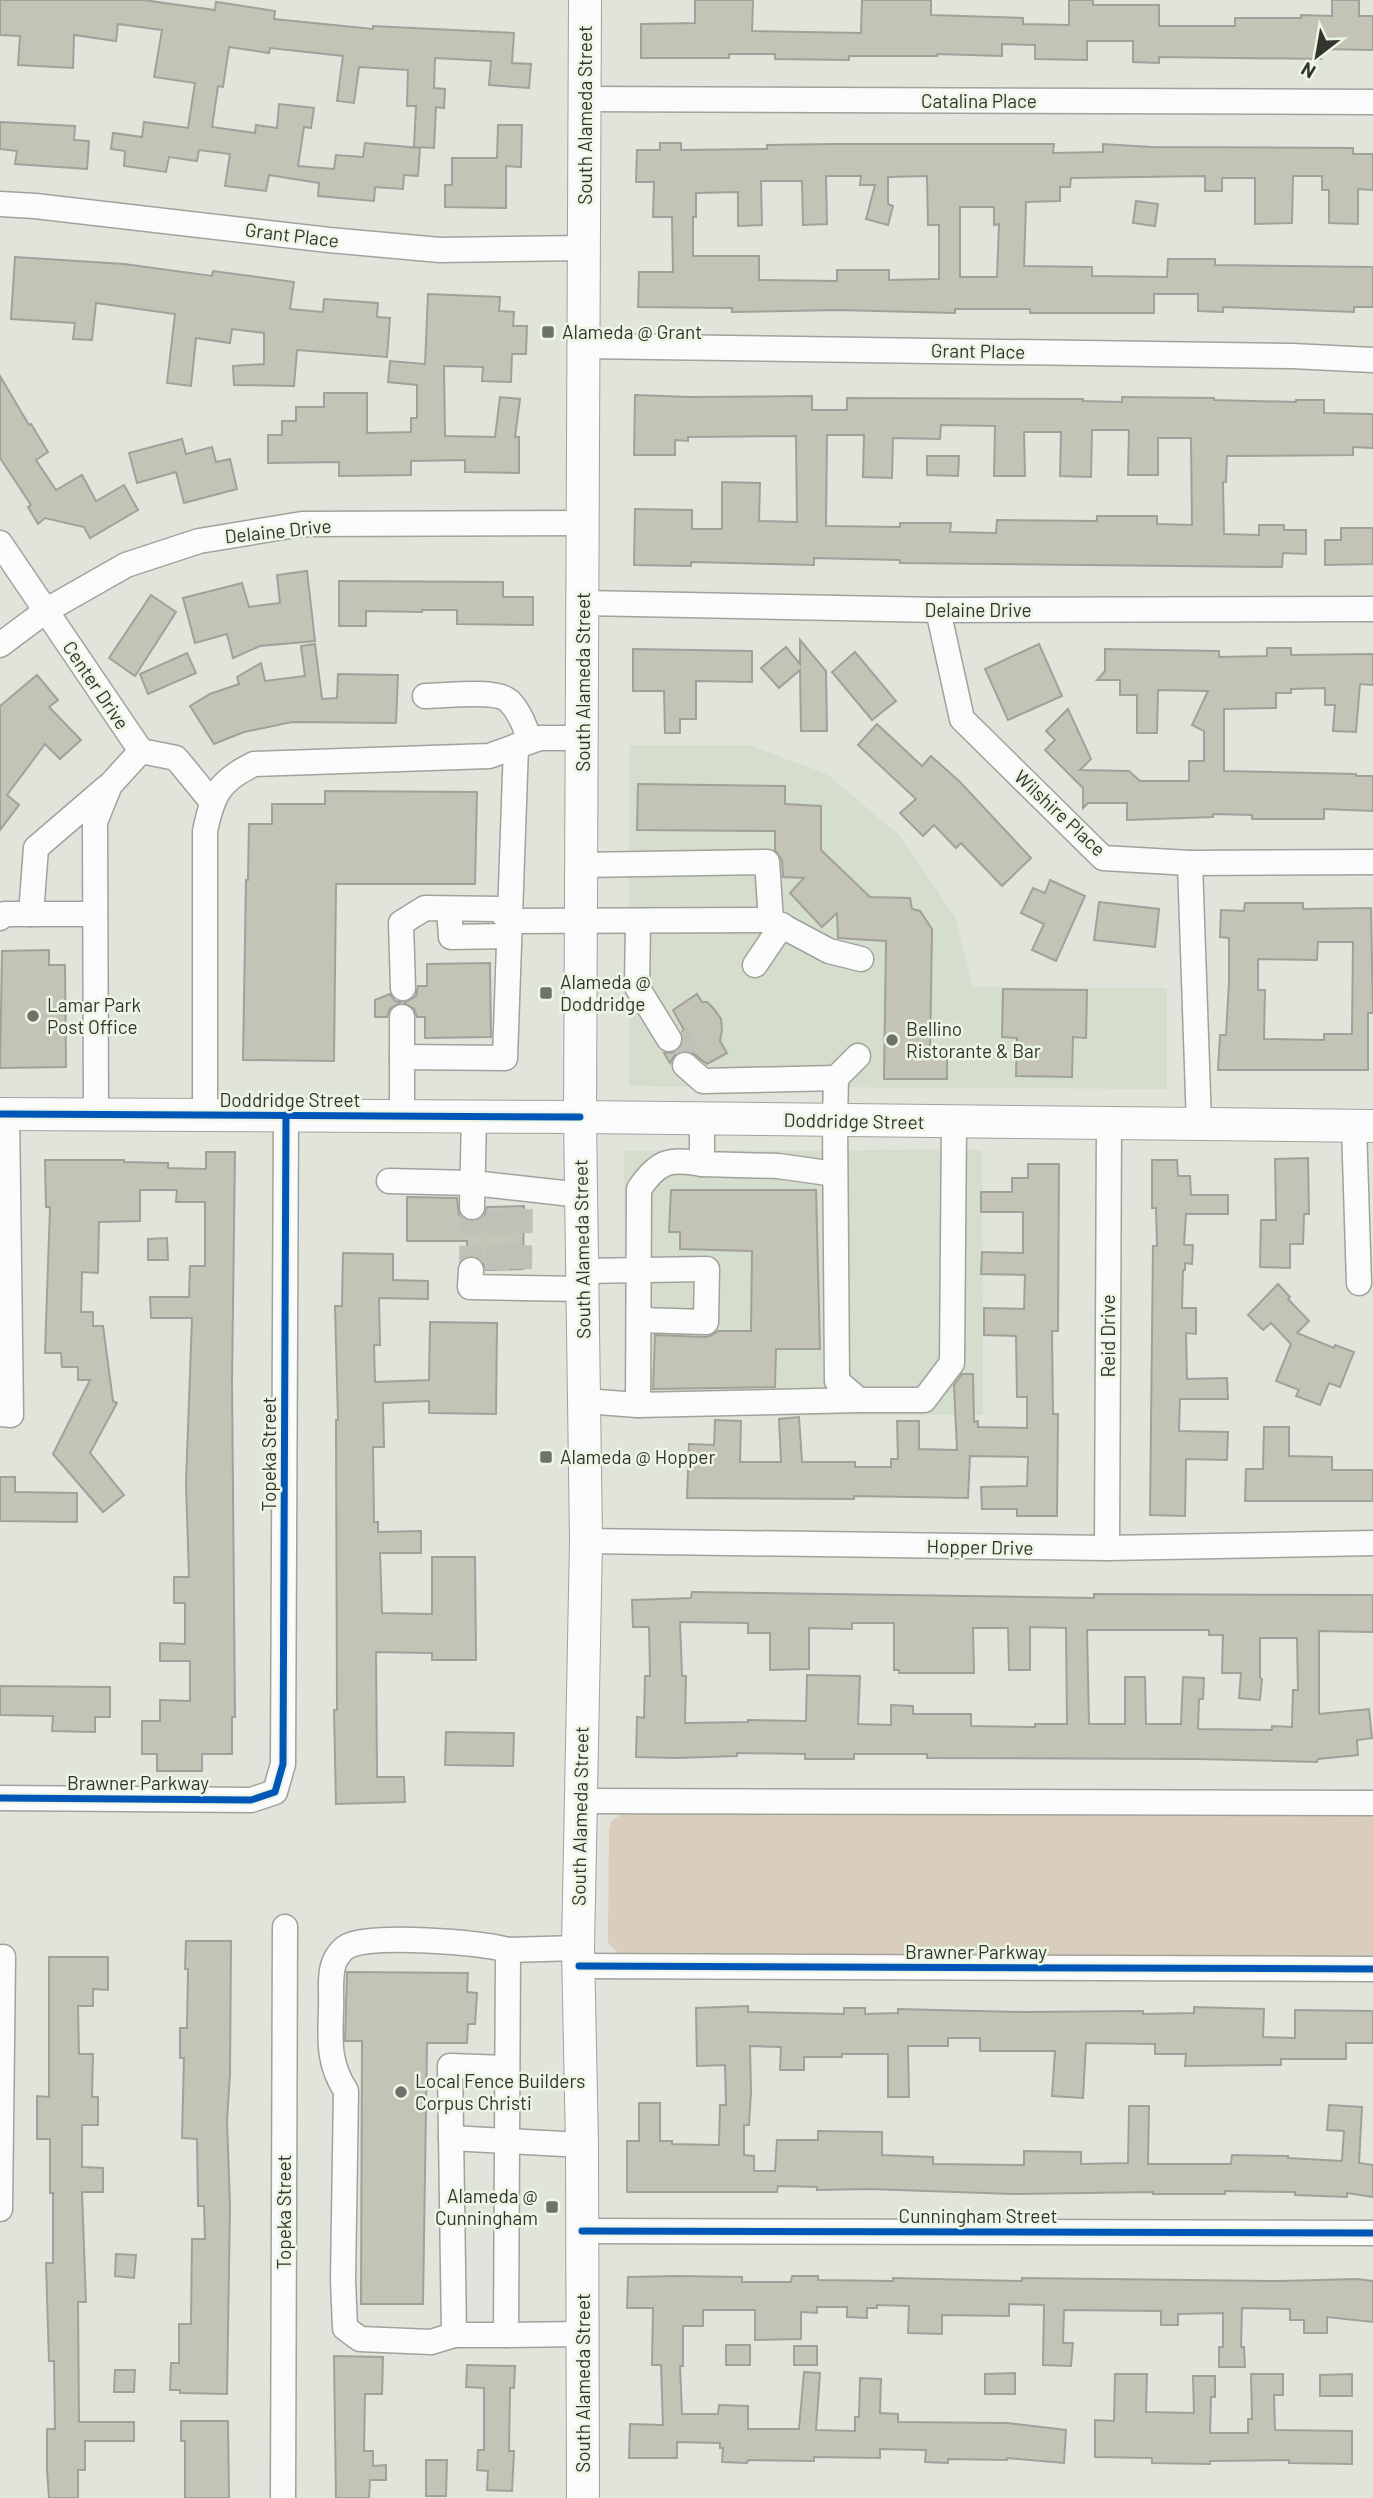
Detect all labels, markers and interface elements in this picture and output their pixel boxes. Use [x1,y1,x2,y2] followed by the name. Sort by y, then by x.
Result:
[1282,21,1352,91] north arrow
[573,25,596,205] street label: South Alameda Street
[1297,58,1319,84] text: N
[921,89,1037,112] street label: Catalina Place
[244,217,340,252] street label: Grant Place
[562,320,702,343] place label: Alameda @ Grant
[540,324,556,340] marker: Alameda @ Grant
[931,338,1025,363] street label: Grant Place
[223,513,332,548] street label: Delaine Drive
[571,592,594,772] street label: South Alameda Street
[924,598,1032,621] street label: Delaine Drive
[58,636,134,733] street label: Center Drive
[1010,765,1111,861] street label: Wilshire Place
[560,970,651,1015] place label: Alameda @ Doddridge
[538,985,554,1001] marker: Alameda @ Doddridge
[47,993,141,1038] place label: Lamar Park Post Office
[25,1008,41,1024] marker: Lamar Park Post Office
[906,1017,1041,1062] place label: Bellino Ristorante & Bar
[884,1032,900,1048] marker: Bellino Ristorante & Bar
[220,1088,360,1111] street label: Doddridge Street
[783,1108,925,1133] street label: Doddridge Street
[568,1159,595,1339] street label: South Alameda Street
[1096,1294,1119,1378] street label: Reid Drive
[257,1396,280,1512] street label: Topeka Street
[560,1445,715,1468] place label: Alameda @ Hopper
[538,1449,554,1465] marker: Alameda @ Hopper
[926,1534,1034,1559] street label: Hopper Drive
[566,1726,593,1906] street label: South Alameda Street
[67,1771,209,1794] street label: Brawner Parkway
[905,1940,1047,1963] street label: Brawner Parkway
[415,2069,585,2114] place label: Local Fence Builders Corpus Christi
[393,2084,409,2100] marker: Local Fence Builders Corpus Christi
[272,2154,295,2270] street label: Topeka Street
[435,2184,538,2229] place label: Alameda @ Cunningham
[544,2199,560,2215] marker: Alameda @ Cunningham
[899,2204,1057,2227] street label: Cunningham Street
[571,2293,594,2473] street label: South Alameda Street

